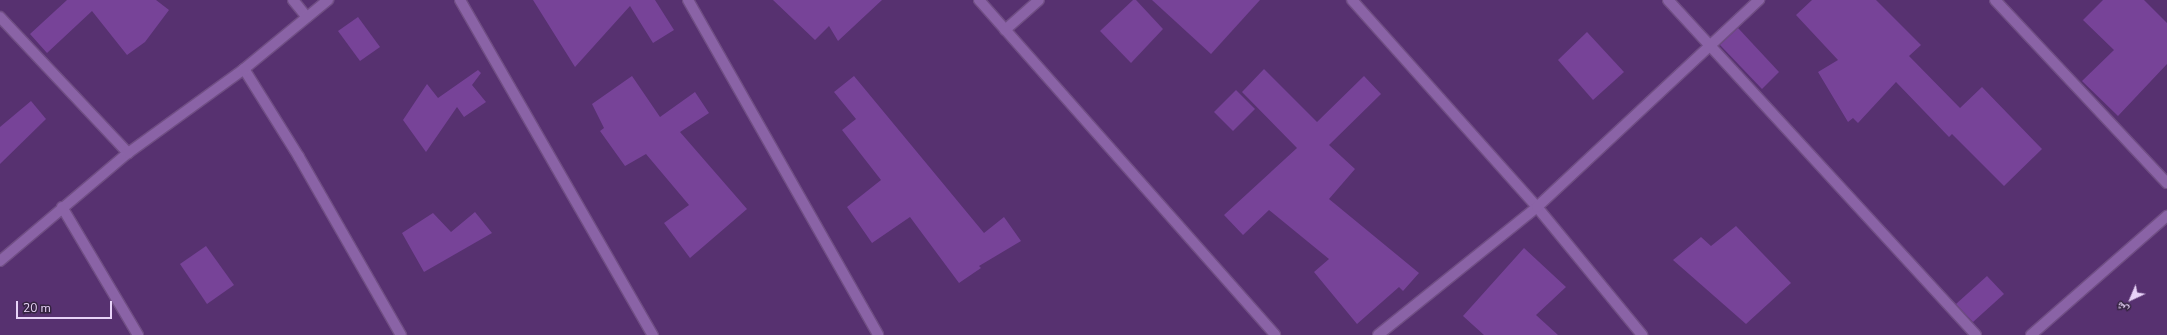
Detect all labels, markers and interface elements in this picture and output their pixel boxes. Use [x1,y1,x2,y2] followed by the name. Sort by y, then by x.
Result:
[2111,279,2151,319] north arrow
[18,293,114,319] scale bar
[2113,299,2132,317] text: ش
[23,300,51,316] text: 20 m

